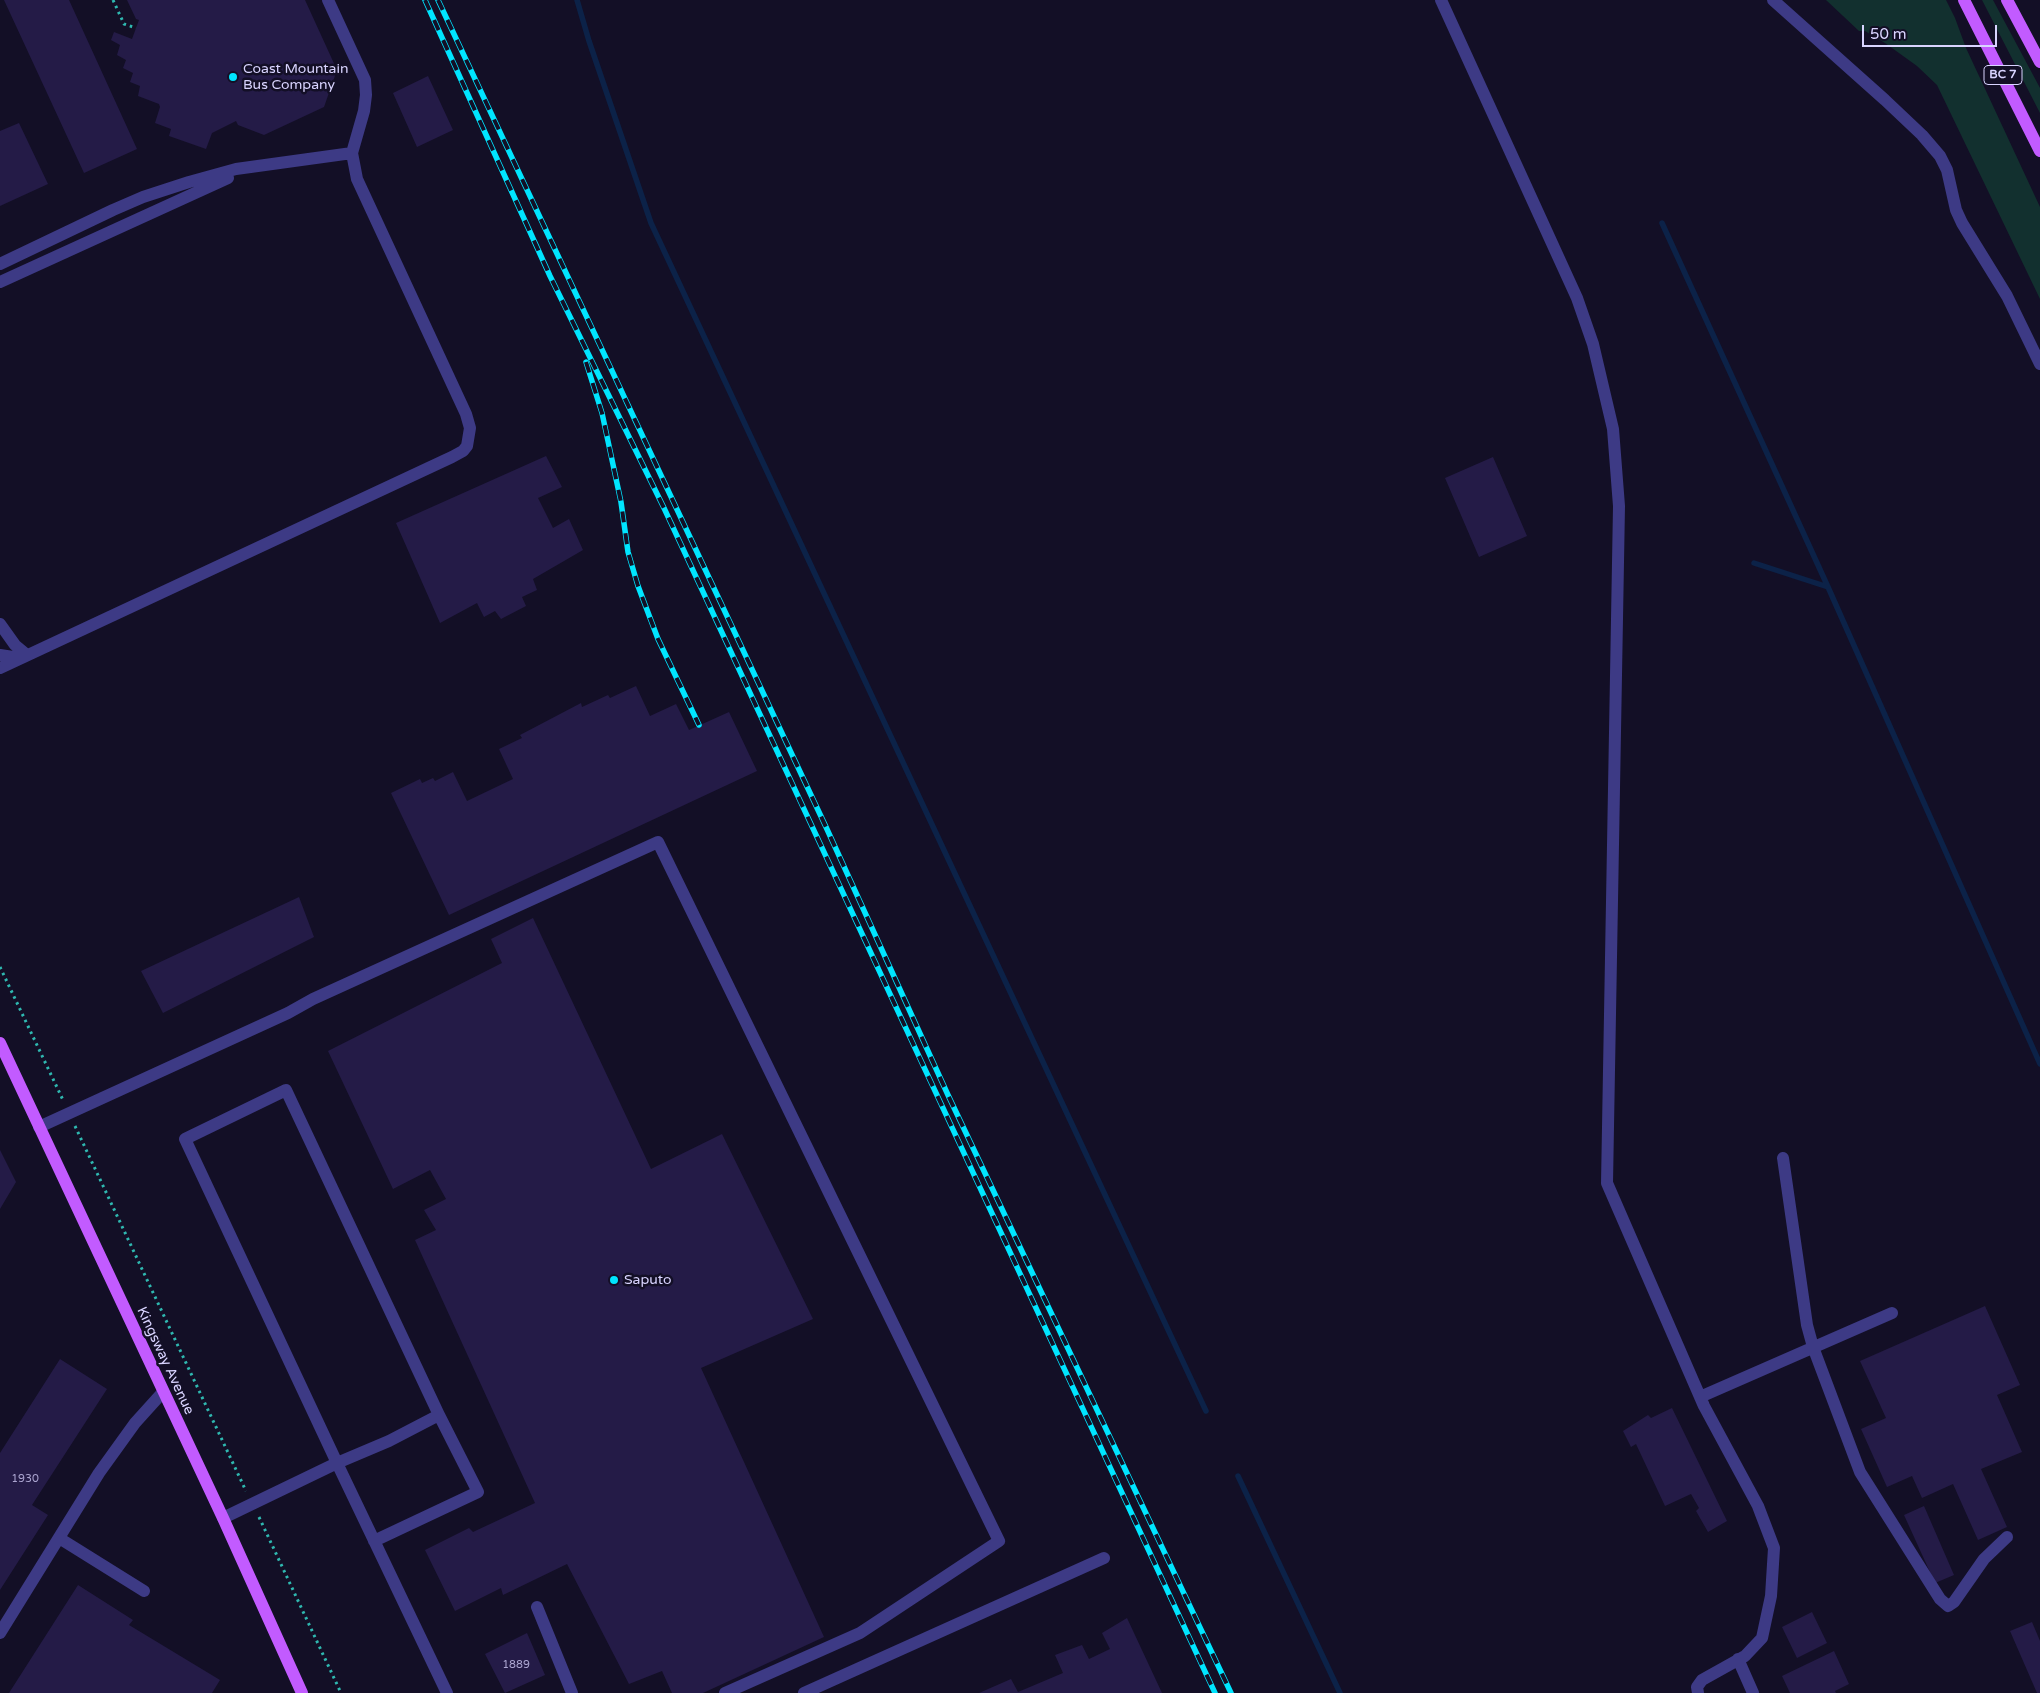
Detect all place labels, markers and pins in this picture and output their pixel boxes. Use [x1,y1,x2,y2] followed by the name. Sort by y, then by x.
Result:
[243,61,348,94] place label: Coast Mountain Bus Company
[227,71,239,83] marker: Coast Mountain Bus Company
[624,1272,672,1288] place label: Saputo
[608,1274,620,1286] marker: Saputo

